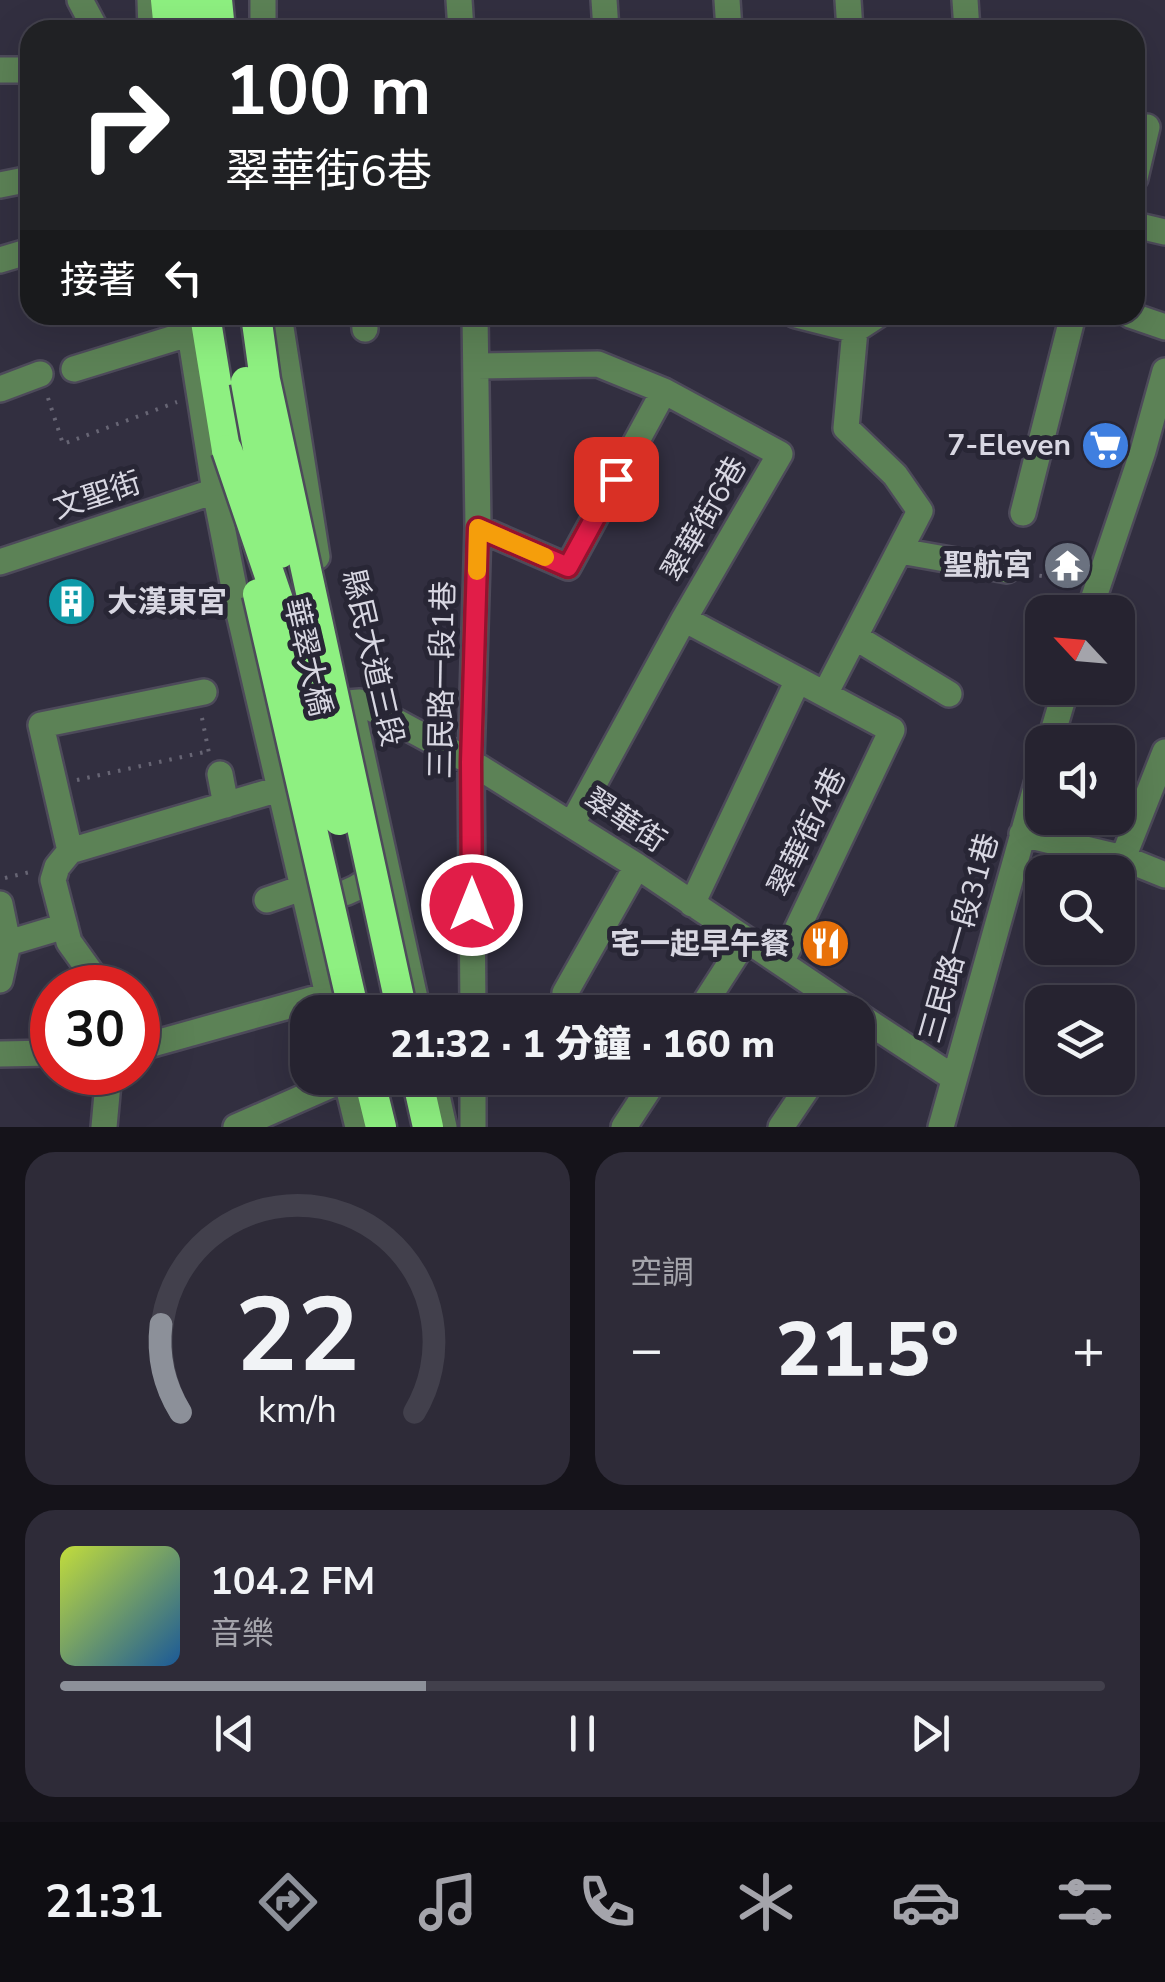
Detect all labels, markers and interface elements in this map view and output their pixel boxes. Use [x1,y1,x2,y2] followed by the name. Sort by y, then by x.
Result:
[225,43,431,139] text: 100 m
[60,60,190,190] icon: right
[225,141,432,202] text: 翠華街6巷
[156,250,211,305] icon: left
[60,255,136,306] text: 接著
[1080,419,1132,471] supermarket icon: 7-Eleven
[947,425,1071,466] place label: 7-Eleven
[574,437,659,522] pin
[652,449,757,589] street label: 翠華街6巷
[589,452,644,507] icon: arrive
[48,462,146,529] street label: 文聖街
[1042,539,1094,591] temple icon: 聖航宮
[943,545,1033,586] place label: 聖航宮
[332,566,413,750] street label: 縣民大道三段
[46,576,98,628] building icon: 大漢東宮
[420,581,465,779] street label: 三民路一段1巷
[107,582,227,623] place label: 大漢東宮
[274,594,341,720] street label: 華翠大橋
[1025,595,1135,705] north arrow
[1025,595,1135,1095] map controls
[1025,725,1135,835] button: sound
[759,761,856,903] street label: 翠華街4巷
[576,779,674,862] street label: 翠華街
[910,829,1009,1048] street label: 三民路一段31巷
[420,853,524,957] position arrow
[1025,855,1135,965] button: search
[799,918,851,970] restaurant icon: 宅一起早午餐
[610,924,790,965] place label: 宅一起早午餐
[30,965,160,1095] speed limit sign: 30
[1025,985,1135,1095] button: layers
[390,1019,775,1070] text: 21:32 · 1 分鐘 · 160 m
[630,1251,694,1294] text: 空調
[235,1265,360,1407] text: 22
[776,1299,959,1401] text: 21.5°
[630,1312,663,1387] text: −
[1072,1312,1105,1387] text: +
[258,1386,337,1435] text: km/h
[210,1556,375,1607] text: 104.2 FM
[210,1612,274,1655] text: 音樂
[207,1706,262,1761] icon: previous
[555,1706,610,1761] icon: pause
[903,1706,958,1761] icon: next
[253,1867,323,1937] icon: directions
[413,1867,483,1937] icon: music
[572,1867,642,1937] icon: phone
[731,1867,801,1937] icon: climate
[891,1867,961,1937] icon: car
[1050,1867,1120,1937] icon: filters
[45,1872,164,1933] text: 21:31

